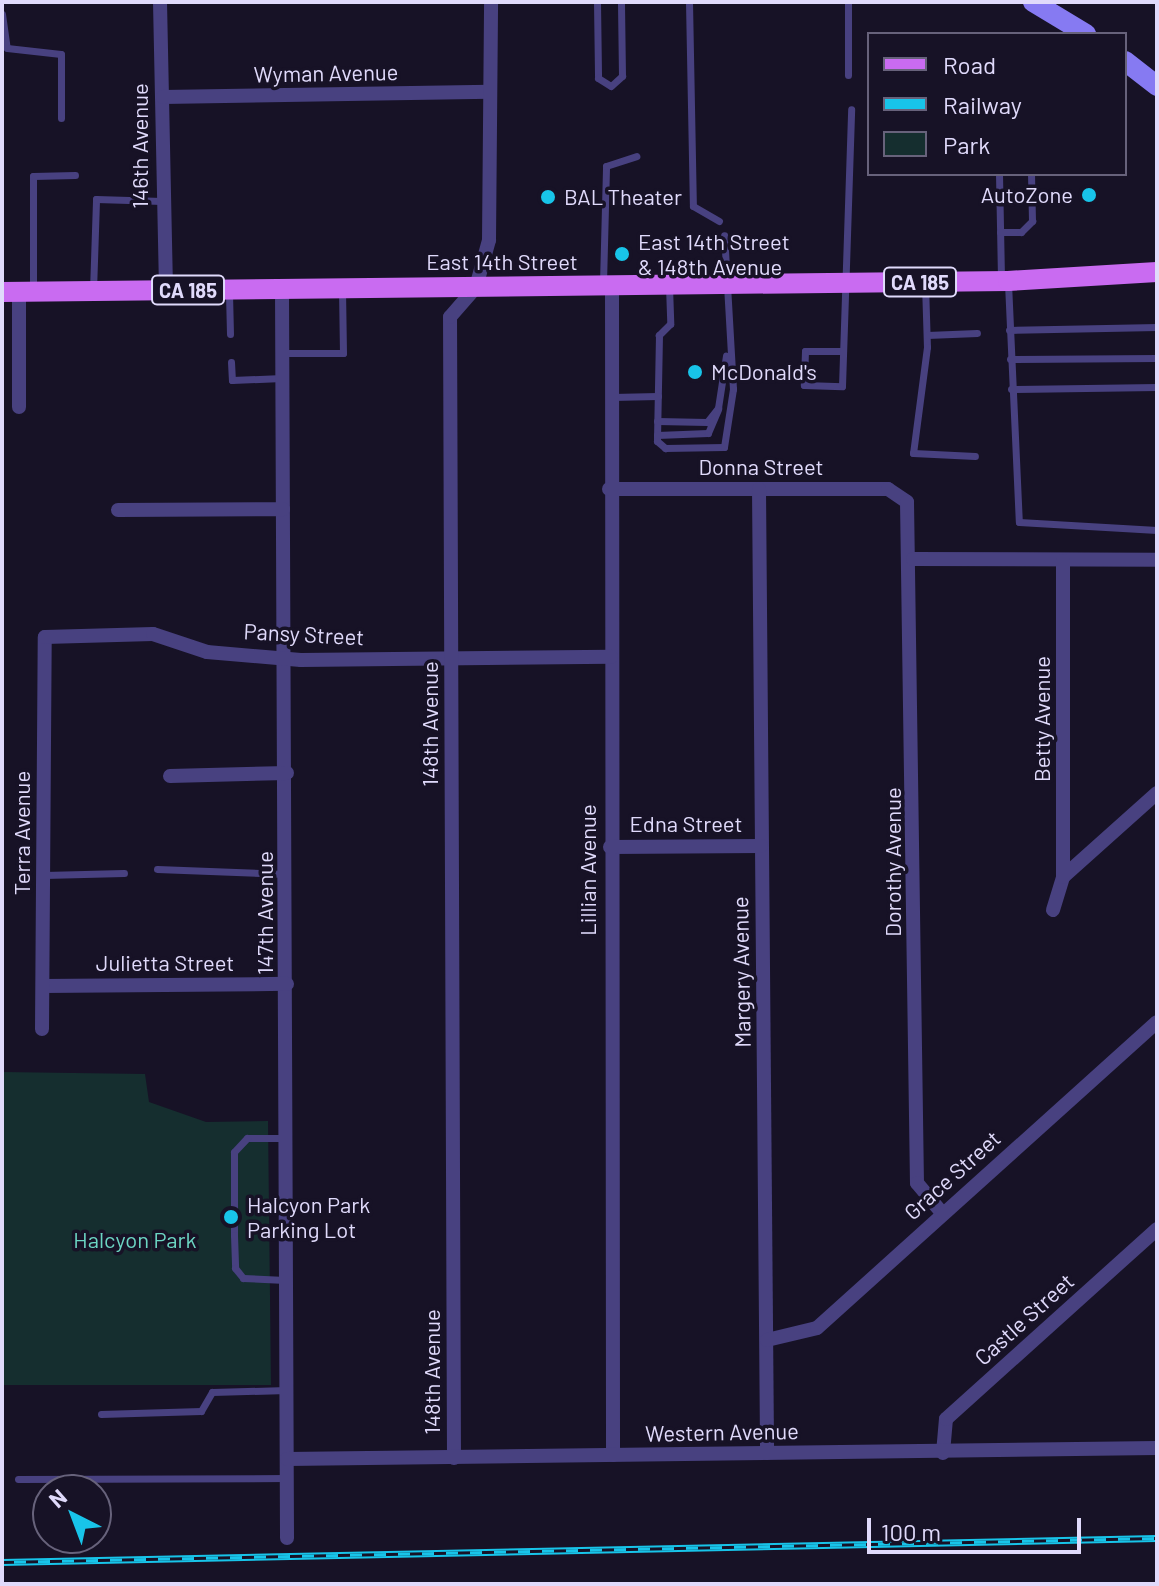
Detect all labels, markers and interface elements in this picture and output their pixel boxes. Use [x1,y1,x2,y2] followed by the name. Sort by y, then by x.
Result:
[867,32,1127,176] legend
[943,50,996,79] text: Road
[253,59,399,87] street label: Wyman Avenue
[127,83,153,209] street label: 146th Avenue
[943,90,1022,119] text: Railway
[943,130,990,159] text: Park
[981,182,1073,208] place label: AutoZone
[564,184,682,210] place label: BAL Theater
[1080,186,1098,204] marker: AutoZone
[539,188,557,206] marker: BAL Theater
[638,228,790,280] place label: East 14th Street & 148th Avenue
[613,245,631,263] marker: East 14th Street & 148th Avenue
[426,249,578,275] street label: East 14th Street
[882,266,958,298] road number: CA 185
[150,274,226,306] road number: CA 185
[711,359,817,385] place label: McDonald's
[686,363,704,381] marker: McDonald's
[698,454,824,480] street label: Donna Street
[243,618,365,650] street label: Pansy Street
[1029,656,1055,782] street label: Betty Avenue
[417,661,443,787] street label: 148th Avenue
[9,771,35,895] street label: Terra Avenue
[880,787,906,937] street label: Dorothy Avenue
[575,804,601,936] street label: Lillian Avenue
[630,811,742,837] street label: Edna Street
[252,851,278,975] street label: 147th Avenue
[726,896,756,1048] street label: Margery Avenue
[96,950,234,976] street label: Julietta Street
[898,1125,1006,1225] street label: Grace Street
[247,1191,370,1242] place label: Halcyon Park Parking Lot
[222,1208,240,1226] marker: Halcyon Park Parking Lot
[73,1227,197,1253] park label: Halcyon Park
[969,1268,1079,1370] street label: Castle Street
[419,1309,445,1435] street label: 148th Avenue
[645,1417,799,1447] street label: Western Avenue
[32,1474,112,1554] north arrow
[43,1483,71,1512] text: N
[871,1502,1085,1552] scale bar
[881,1517,941,1546] text: 100 m

